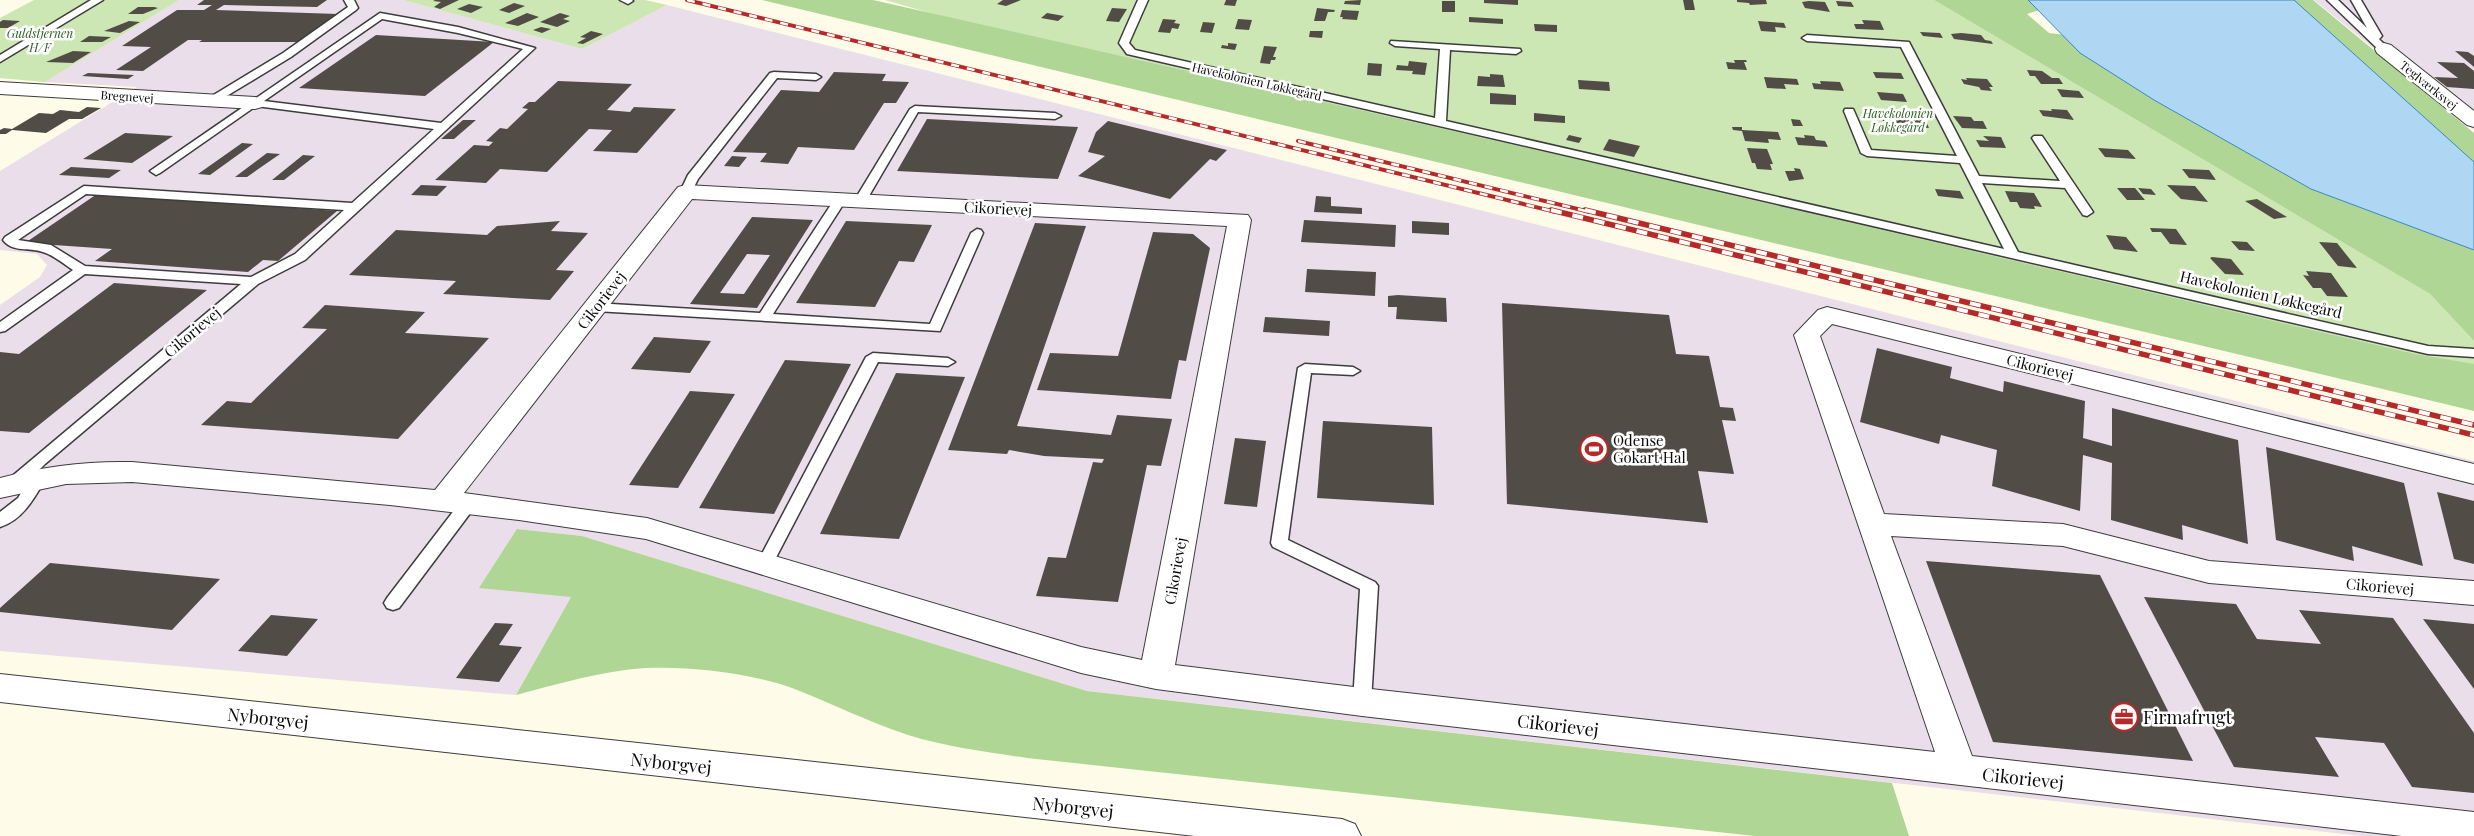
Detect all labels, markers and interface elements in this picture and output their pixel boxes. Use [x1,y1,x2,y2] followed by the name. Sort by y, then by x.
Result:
[7,25,73,55] park label: Guldstjernen H/F
[2397,57,2461,113] street label: Teglværksvej
[1191,58,1323,104] street label: Havekolonien Løkkegård
[100,86,154,106] street label: Bregnevej
[1862,105,1933,135] park label: Havekolonien Løkkegård
[963,196,1033,220] street label: Cikorievej
[2178,266,2344,322] street label: Havekolonien Løkkegård
[572,267,630,333] street label: Cikorievej
[159,302,225,362] street label: Cikorievej
[2005,349,2075,385] street label: Cikorievej
[1613,430,1686,467] place label: Odense Gokart Hal
[1579,434,1609,464] sports icon: Odense Gokart Hal
[1159,536,1191,606] street label: Cikorievej
[2345,573,2415,599] street label: Cikorievej
[226,702,310,734] street label: Nyborgvej
[2109,702,2139,732] office icon: Firmafrugt
[2143,705,2232,729] place label: Firmafrugt
[1516,708,1600,742] street label: Cikorievej
[629,747,713,779] street label: Nyborgvej
[1981,762,2065,794] street label: Cikorievej
[1031,791,1115,823] street label: Nyborgvej

